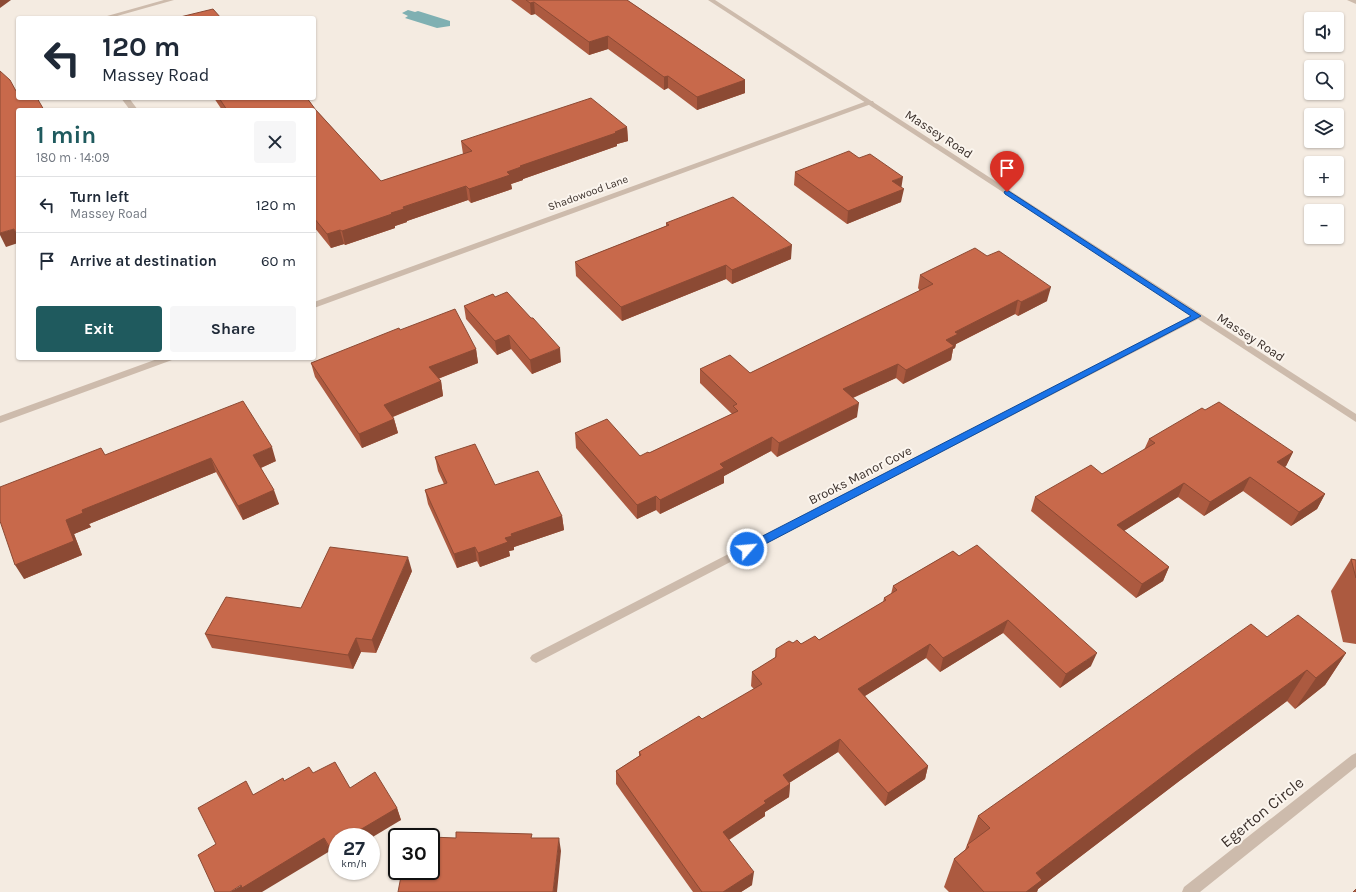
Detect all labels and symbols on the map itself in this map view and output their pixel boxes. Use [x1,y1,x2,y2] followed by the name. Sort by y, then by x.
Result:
[902,107,976,161] street label: Massey Road
[990,151,1024,192] pin
[546,172,630,214] street label: Shadowood Lane
[1214,310,1288,364] street label: Massey Road
[806,442,914,507] street label: Brooks Manor Cove
[726,528,768,570] position arrow
[1217,773,1307,851] street label: Egerton Circle
[388,828,440,880] speed limit sign: 30

